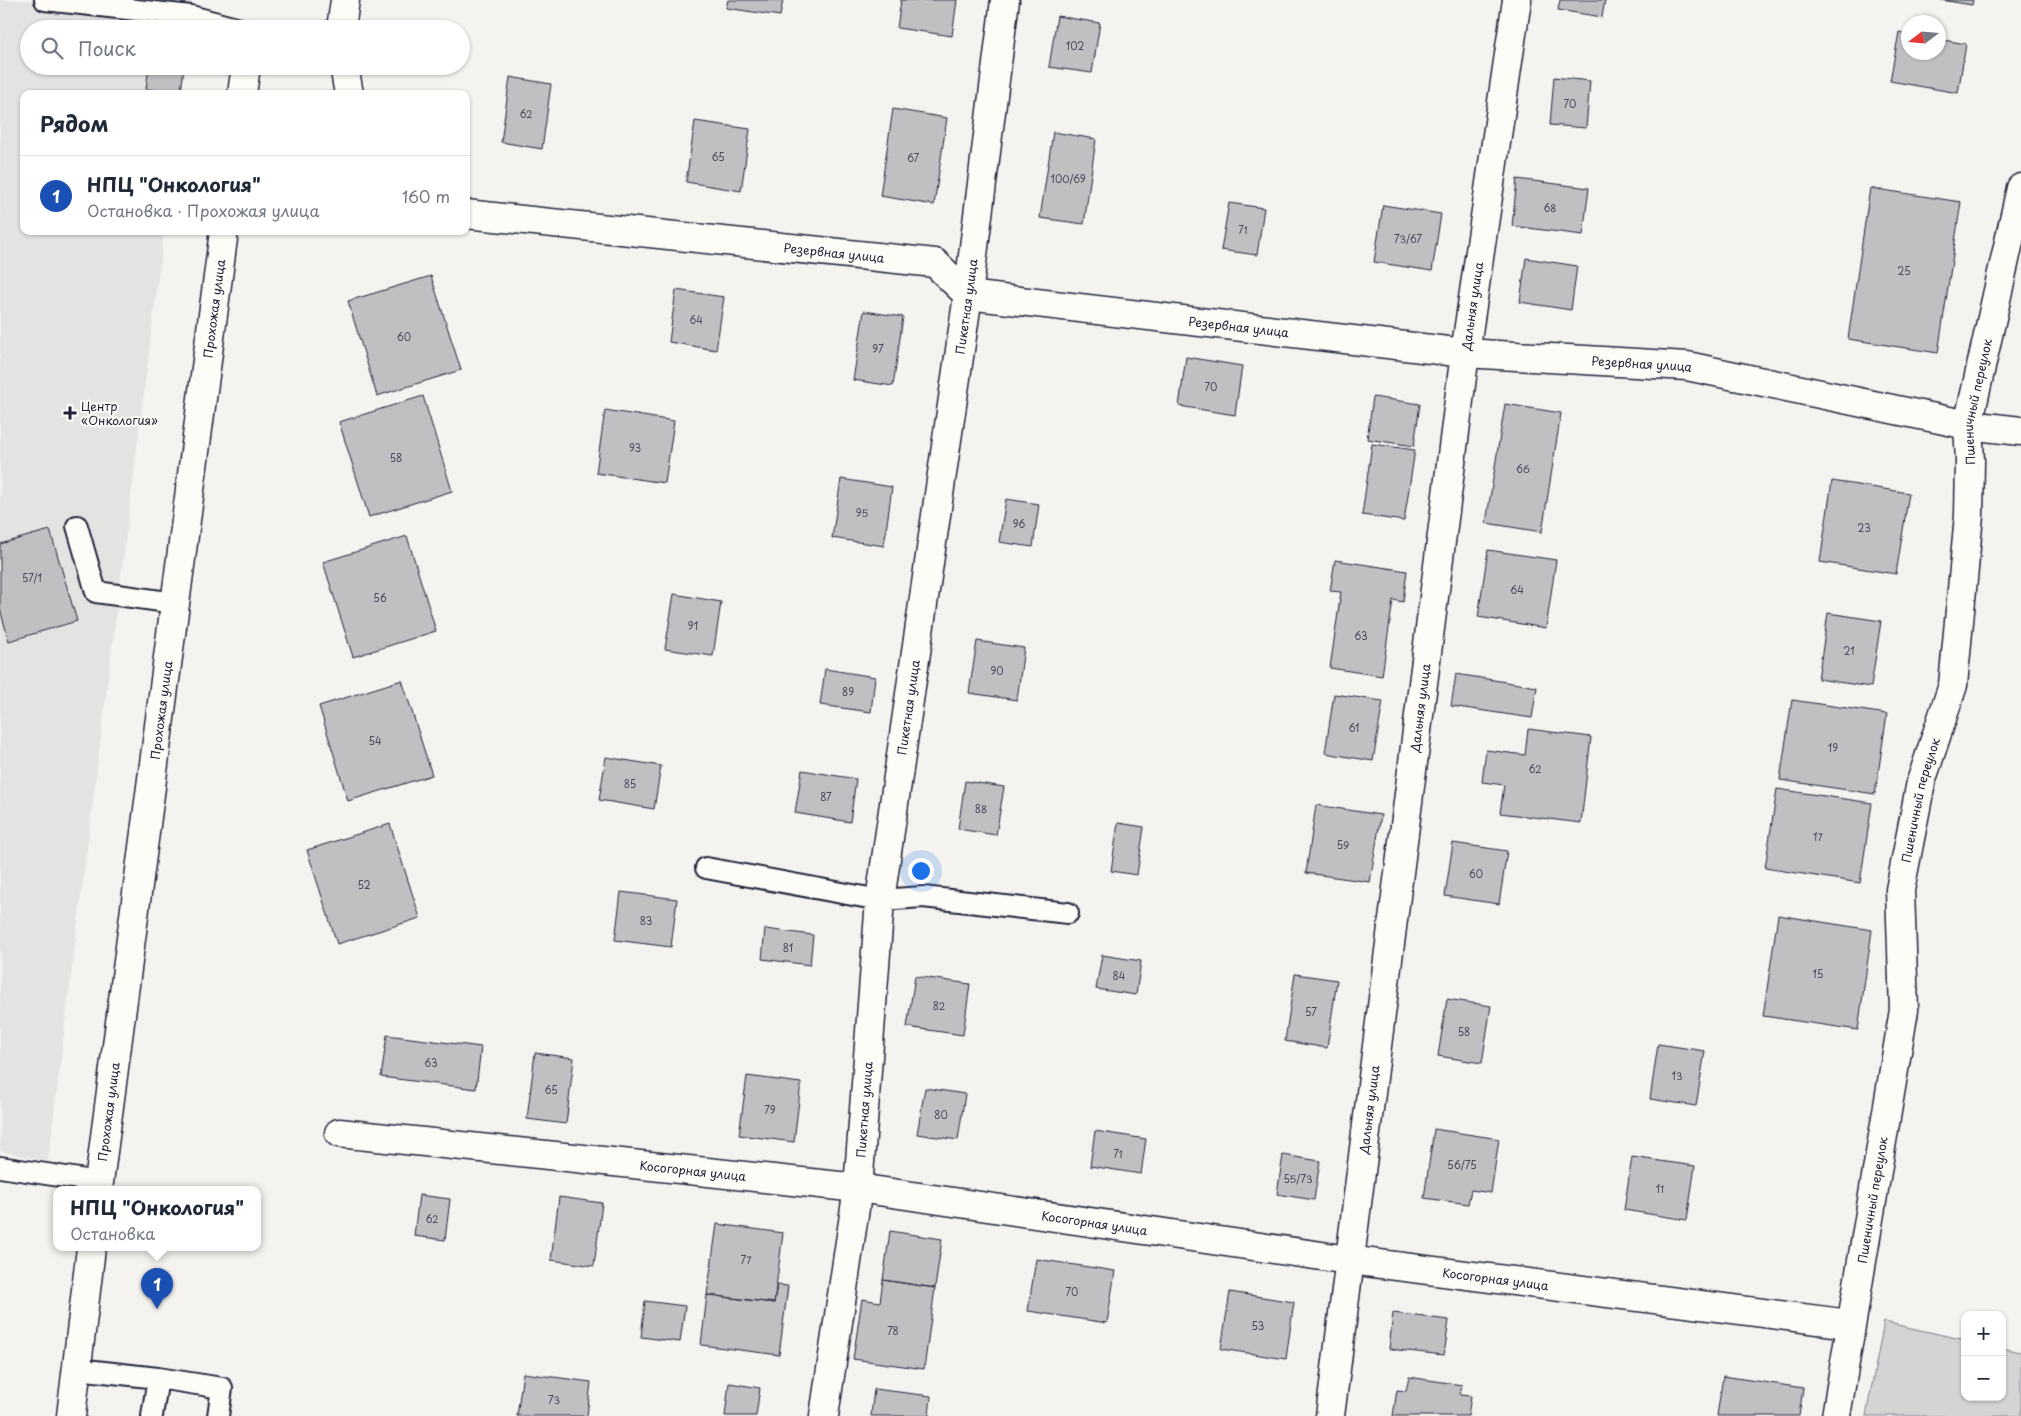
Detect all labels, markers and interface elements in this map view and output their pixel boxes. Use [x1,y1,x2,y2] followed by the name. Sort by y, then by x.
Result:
[1901,15,1946,60] north arrow
[20,20,470,75] search box
[38,34,66,62] icon: search
[78,34,136,62] text: Поиск
[1066,38,1084,53] house number: 102
[1564,96,1576,111] house number: 70
[519,106,533,121] house number: 62
[40,107,108,139] text: Рядом
[711,149,725,164] house number: 65
[907,150,919,165] house number: 67
[87,170,261,198] text: НПЦ "Онкология"
[1050,171,1086,186] house number: 100/69
[52,184,60,208] text: 1
[402,184,450,208] text: 160 m
[87,198,320,222] text: Остановка · Прохожая улица
[1543,200,1557,215] house number: 68
[1238,222,1248,237] house number: 71
[1394,231,1422,246] house number: 73/67
[783,238,886,267] street label: Резервная улица
[950,257,982,356] street label: Пикетная улица
[198,258,229,359] street label: Прохожая улица
[1456,260,1487,352] street label: Дальняя улица
[1897,263,1911,278] house number: 25
[689,312,703,327] house number: 64
[1187,312,1290,341] street label: Резервная улица
[397,329,411,344] house number: 60
[1959,336,1996,465] street label: Пшеничный переулок
[872,341,884,356] house number: 97
[1591,351,1695,376] street label: Резервная улица
[1205,379,1217,394] house number: 70
[81,397,158,429] place label: Центр «Онкология»
[63,406,77,420] marker: Центр «Онкология»
[629,440,641,455] house number: 93
[390,450,402,465] house number: 58
[1516,461,1530,476] house number: 66
[856,505,868,520] house number: 95
[1013,516,1025,531] house number: 96
[1857,520,1871,535] house number: 23
[22,570,42,585] house number: 57/1
[1510,582,1524,597] house number: 64
[373,590,387,605] house number: 56
[688,618,698,633] house number: 91
[1354,628,1368,643] house number: 63
[1843,643,1855,658] house number: 21
[892,658,924,756] street label: Пикетная улица
[146,659,177,761] street label: Прохожая улица
[1405,662,1435,754] street label: Дальняя улица
[990,663,1004,678] house number: 90
[842,684,854,699] house number: 89
[1348,720,1360,735] house number: 61
[368,733,382,748] house number: 54
[1897,734,1944,864] street label: Пшеничный переулок
[1828,740,1838,755] house number: 19
[1528,761,1542,776] house number: 62
[624,776,636,791] house number: 85
[820,789,832,804] house number: 87
[975,801,987,816] house number: 88
[1813,829,1824,844] house number: 17
[1337,837,1349,852] house number: 59
[908,858,934,884] your location
[1469,866,1483,881] house number: 60
[357,877,371,892] house number: 52
[640,913,652,928] house number: 83
[783,940,793,955] house number: 81
[1813,966,1823,981] house number: 15
[1113,968,1126,983] house number: 84
[933,998,945,1013] house number: 82
[1305,1004,1317,1019] house number: 57
[1458,1024,1470,1039] house number: 58
[424,1055,438,1070] house number: 63
[93,1061,124,1162] street label: Прохожая улица
[851,1061,877,1158] street label: Пикетная улица
[1354,1064,1384,1156] street label: Дальняя улица
[1671,1068,1683,1083] house number: 13
[544,1082,558,1097] house number: 65
[764,1102,776,1117] house number: 79
[934,1107,948,1122] house number: 80
[1853,1135,1892,1265] street label: Пшеничный переулок
[1113,1146,1123,1161] house number: 71
[639,1156,748,1185] street label: Косогорная улица
[1447,1157,1477,1172] house number: 56/75
[1283,1171,1313,1186] house number: 55/73
[1656,1181,1664,1196] house number: 11
[53,1186,261,1251] popup
[70,1193,244,1221] text: НПЦ "Онкология"
[1040,1206,1149,1239] street label: Косогорная улица
[425,1211,439,1226] house number: 62
[70,1221,155,1245] text: Остановка
[740,1252,752,1267] house number: 77
[1442,1263,1550,1294] street label: Косогорная улица
[141,1268,173,1309] pin: 1
[1066,1284,1078,1299] house number: 70
[1961,1311,2006,1401] map controls
[1961,1311,2006,1356] button: +
[1252,1318,1264,1333] house number: 53
[887,1323,899,1338] house number: 78
[1961,1356,2006,1401] button: −
[548,1392,560,1407] house number: 73

